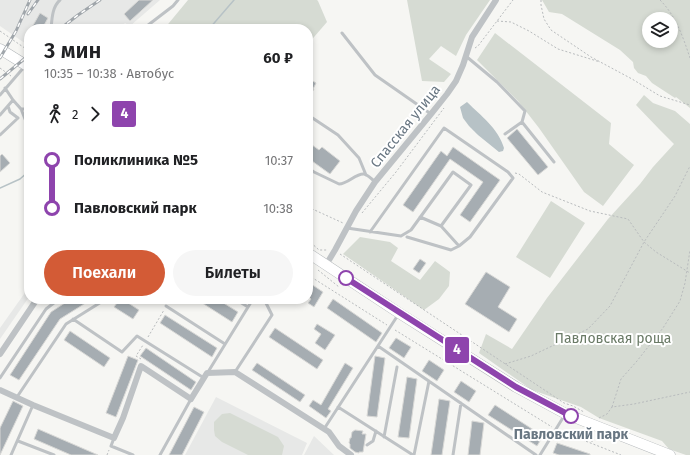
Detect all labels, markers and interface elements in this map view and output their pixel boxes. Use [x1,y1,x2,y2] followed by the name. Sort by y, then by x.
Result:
[642,12,678,48] map controls
[642,12,678,48] button: layers
[44,37,101,64] text: 3 мин
[263,49,293,67] text: 60 ₽
[44,66,174,81] text: 10:35 – 10:38 · Автобус
[367,81,444,171] street label: Спасская улица
[44,103,66,125] icon: walk
[84,103,106,125] icon: forward
[120,105,128,122] text: 4
[72,107,78,122] text: 2
[74,151,198,169] text: Поликлиника №5
[265,153,293,168] text: 10:37
[74,199,197,217] text: Павловский парк
[263,201,293,216] text: 10:38
[44,250,165,296] button: Поехали
[173,250,293,296] button: Билеты
[338,270,354,286] unlabelled marker
[555,330,671,347] park label: Павловская роща
[444,337,470,363] line badge: 4
[453,341,461,358] text: 4
[563,408,579,424] marker: Павловский парк
[514,426,629,443] place label: Павловский парк

